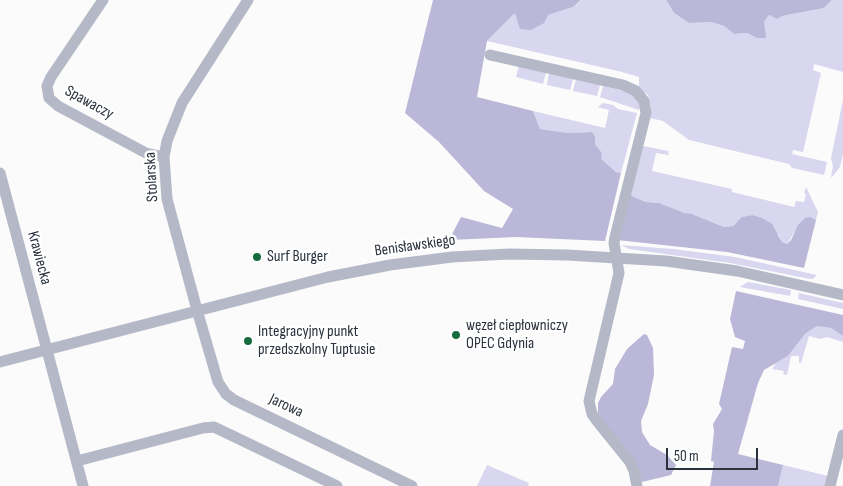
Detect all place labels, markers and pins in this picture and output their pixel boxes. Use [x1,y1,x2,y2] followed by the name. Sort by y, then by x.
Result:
[267,247,328,267] place label: Surf Burger
[251,251,263,263] marker: Surf Burger
[466,316,568,354] place label: węzeł ciepłowniczy OPEC Gdynia
[258,322,376,360] place label: Integracyjny punkt przedszkolny Tuptusie
[450,329,462,341] marker: węzeł ciepłowniczy OPEC Gdynia
[242,335,254,347] marker: Integracyjny punkt przedszkolny Tuptusie

